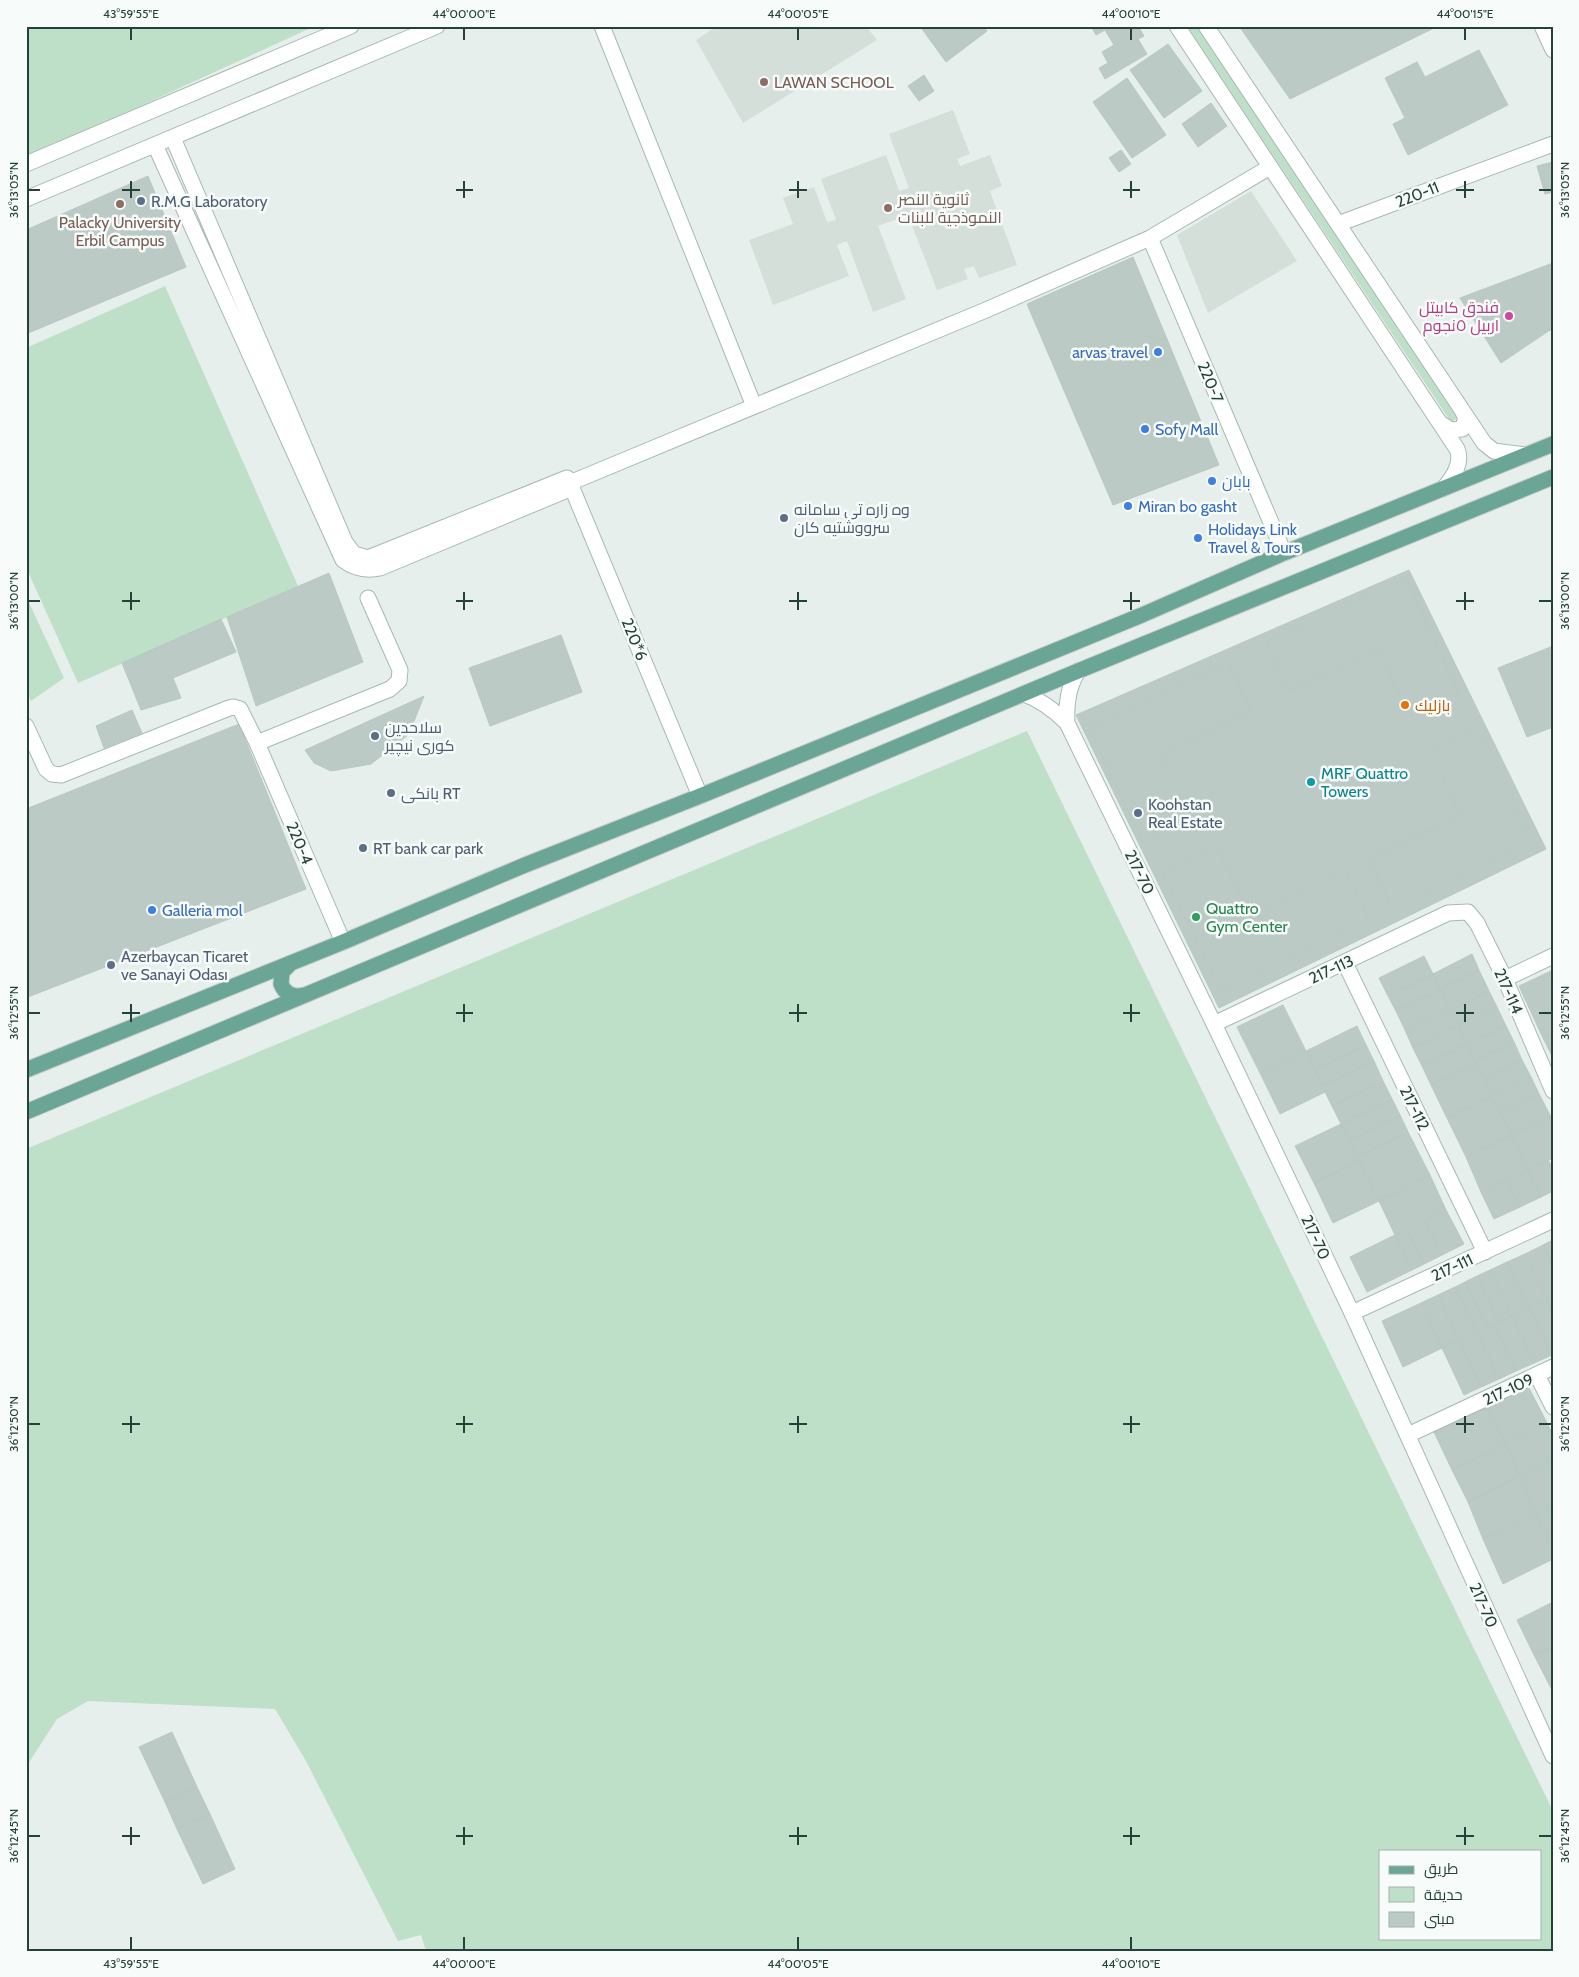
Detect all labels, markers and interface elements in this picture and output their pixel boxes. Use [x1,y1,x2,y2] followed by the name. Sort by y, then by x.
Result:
[103,6,159,21] text: 43°59'55"E
[432,6,496,21] text: 44°00'00"E
[767,6,829,21] text: 44°00'05"E
[1102,6,1161,21] text: 44°00'10"E
[1437,6,1494,21] text: 44°00'15"E
[774,73,894,92] place label: LAWAN SCHOOL
[758,76,770,88] marker: LAWAN SCHOOL
[6,162,21,218] text: 36°13'05"N
[1557,162,1572,218] text: 36°13'05"N
[1393,178,1442,211] street label: 220-11
[897,190,1002,227] place label: ثانوية النصر النموذجية للبنات
[151,192,268,211] place label: R.M.G Laboratory
[135,195,147,207] marker: R.M.G Laboratory
[114,198,126,210] marker: Palacky University Erbil Campus
[882,202,894,214] marker: ثانوية النصر النموذجية للبنات
[59,213,181,250] place label: Palacky University Erbil Campus
[1419,298,1499,337] place label: فندق كابيتل اربيل ٥نجوم
[1503,310,1515,322] marker: فندق كابيتل اربيل ٥نجوم
[1072,343,1148,362] place label: arvas travel
[1152,346,1164,358] marker: arvas travel
[1194,359,1228,405] street label: 220-7
[1155,420,1218,439] place label: Sofy Mall
[1139,423,1151,435] marker: Sofy Mall
[1222,472,1251,492] place label: بابان
[1206,475,1218,487] marker: بابان
[1138,497,1237,516] place label: Miran bo gasht
[794,500,910,538] place label: وه زاره تى سامانه سرووشتيه كان
[1122,500,1134,512] marker: Miran bo gasht
[778,512,790,524] marker: وه زاره تى سامانه سرووشتيه كان
[1208,520,1301,557] place label: Holidays Link Travel & Tours
[1192,532,1204,544] marker: Holidays Link Travel & Tours
[6,572,21,630] text: 36°13'00"N
[1557,572,1572,630] text: 36°13'00"N
[618,615,652,663] street label: 220*6
[1415,696,1450,715] place label: بازليك
[1399,699,1411,711] marker: بازليك
[384,718,455,757] place label: سلاحدین كوری نیچیر
[369,730,381,742] marker: سلاحدین كوری نیچیر
[1321,764,1408,801] place label: MRF Quattro Towers
[1305,776,1317,788] marker: MRF Quattro Towers
[401,784,461,804] place label: بانكی RT
[385,787,397,799] marker: بانكی RT
[1148,795,1222,832] place label: Koohstan Real Estate
[1132,807,1144,819] marker: Koohstan Real Estate
[282,819,317,867] street label: 220-4
[373,839,484,858] place label: RT bank car park
[357,842,369,854] marker: RT bank car park
[1121,847,1158,897] street label: 217-70
[1206,899,1288,936] place label: Quattro Gym Center
[162,901,243,920] place label: Galleria mol
[146,904,158,916] marker: Galleria mol
[1190,911,1202,923] marker: Quattro Gym Center
[121,947,249,984] place label: Azerbaycan Ticaret ve Sanayi Odası
[1306,951,1357,988] street label: 217-113
[105,959,117,971] marker: Azerbaycan Ticaret ve Sanayi Odası
[1490,966,1527,1017] street label: 217-114
[6,986,21,1040] text: 36°12'55"N
[1557,986,1572,1040] text: 36°12'55"N
[1396,1083,1433,1133] street label: 217-112
[1297,1212,1334,1262] street label: 217-70
[1428,1250,1476,1285] street label: 217-111
[1480,1370,1536,1409] street label: 217-109
[6,1396,21,1452] text: 36°12'50"N
[1557,1396,1572,1452] text: 36°12'50"N
[1465,1580,1502,1630] street label: 217-70
[6,1809,21,1863] text: 36°12'45"N
[1557,1809,1572,1863] text: 36°12'45"N
[1379,1850,1542,1940] legend
[1424,1860,1458,1879] text: طريق
[1424,1886,1463,1904] text: حديقة
[1424,1910,1455,1929] text: مبنى
[103,1956,159,1971] text: 43°59'55"E
[432,1956,496,1971] text: 44°00'00"E
[767,1956,829,1971] text: 44°00'05"E
[1102,1956,1161,1971] text: 44°00'10"E

